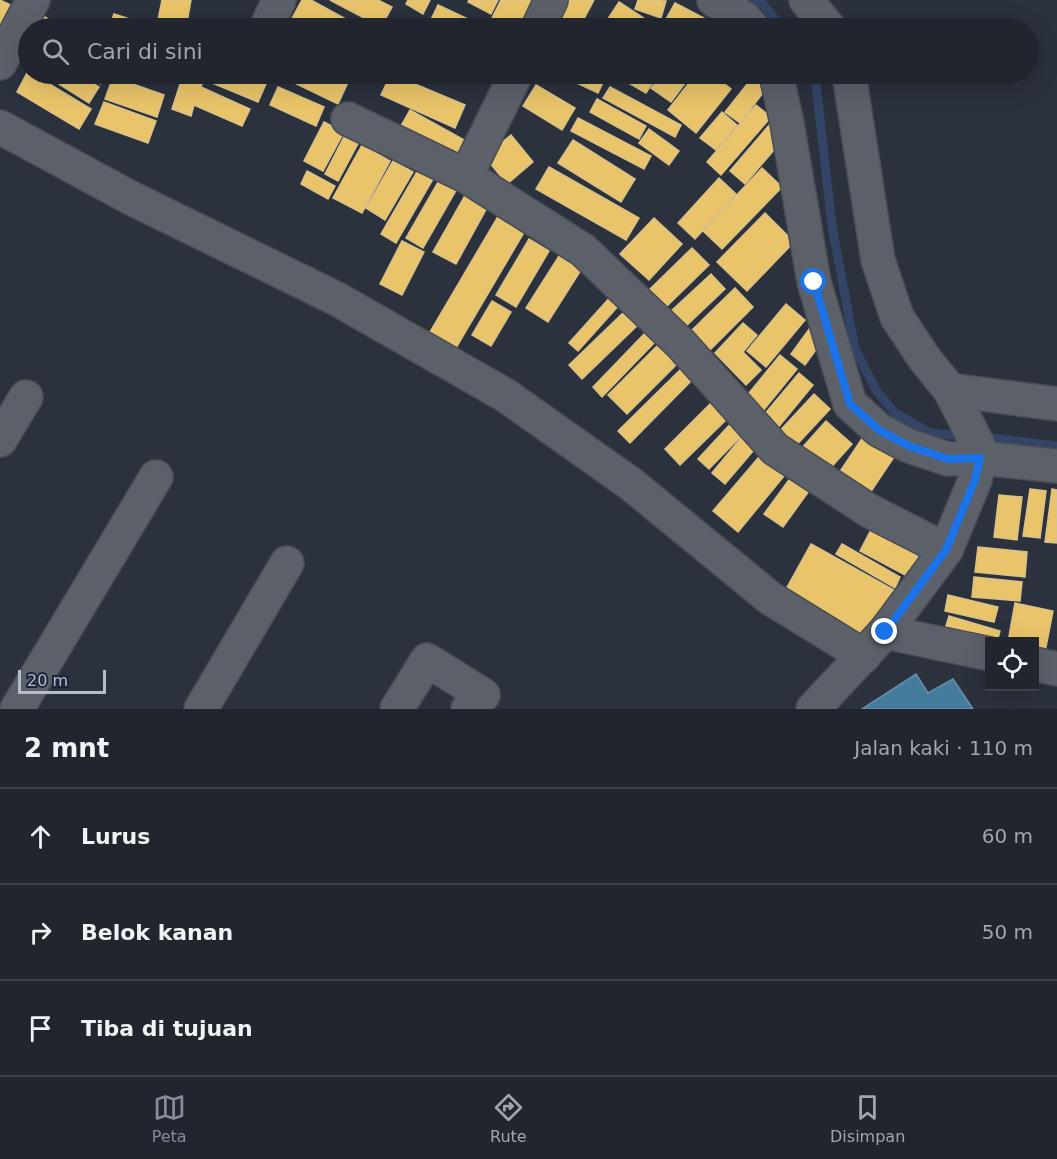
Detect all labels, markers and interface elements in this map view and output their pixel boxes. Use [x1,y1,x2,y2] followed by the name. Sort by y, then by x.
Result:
[18,18,1039,84] search box
[39,35,72,68] icon: search
[87,39,203,64] text: Cari di sini
[800,268,826,294] route start
[871,618,897,644] route end
[985,637,1039,691] map controls
[985,637,1039,691] button: locate
[18,667,106,694] scale bar
[27,671,68,690] text: 20 m
[24,733,109,763] text: 2 mnt
[854,736,1033,760] text: Jalan kaki · 110 m
[24,820,57,853] icon: ahead
[81,824,150,849] text: Lurus
[982,824,1033,848] text: 60 m
[24,916,57,949] icon: right
[81,920,233,945] text: Belok kanan
[982,920,1033,944] text: 50 m
[24,1012,57,1045] icon: arrive
[81,1016,253,1041] text: Tiba di tujuan
[152,1091,187,1146] tab: Peta
[490,1091,527,1146] tab: Rute
[830,1091,905,1146] tab: Disimpan

